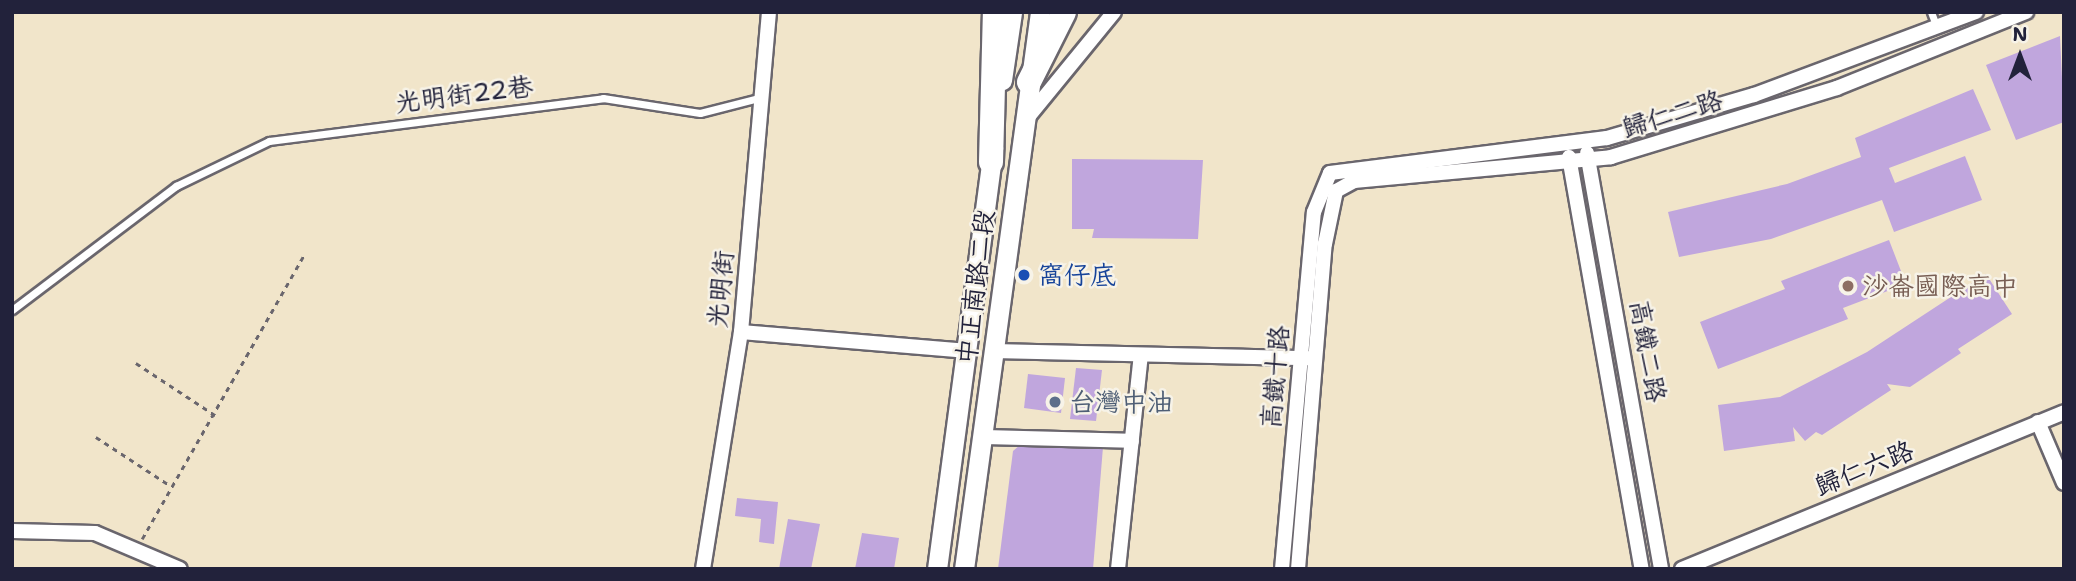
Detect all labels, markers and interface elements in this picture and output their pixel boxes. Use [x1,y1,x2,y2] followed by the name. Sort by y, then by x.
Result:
[1985,21,2055,91] north arrow
[2012,22,2028,47] text: N
[393,70,535,118] street label: 光明街22巷
[1618,84,1726,144] street label: 歸仁二路
[950,208,1000,366] street label: 中正南路二段
[700,249,740,329] street label: 光明街
[1038,259,1116,291] place label: 窩仔底
[1016,267,1032,283] marker: 窩仔底
[1862,270,2018,302] place label: 沙崙國際高中
[1840,278,1856,294] marker: 沙崙國際高中
[1624,297,1672,405] street label: 高鐵二路
[1255,324,1295,430] street label: 高鐵十路
[1069,386,1173,418] place label: 台灣中油
[1047,394,1063,410] marker: 台灣中油
[1810,434,1918,502] street label: 歸仁六路

